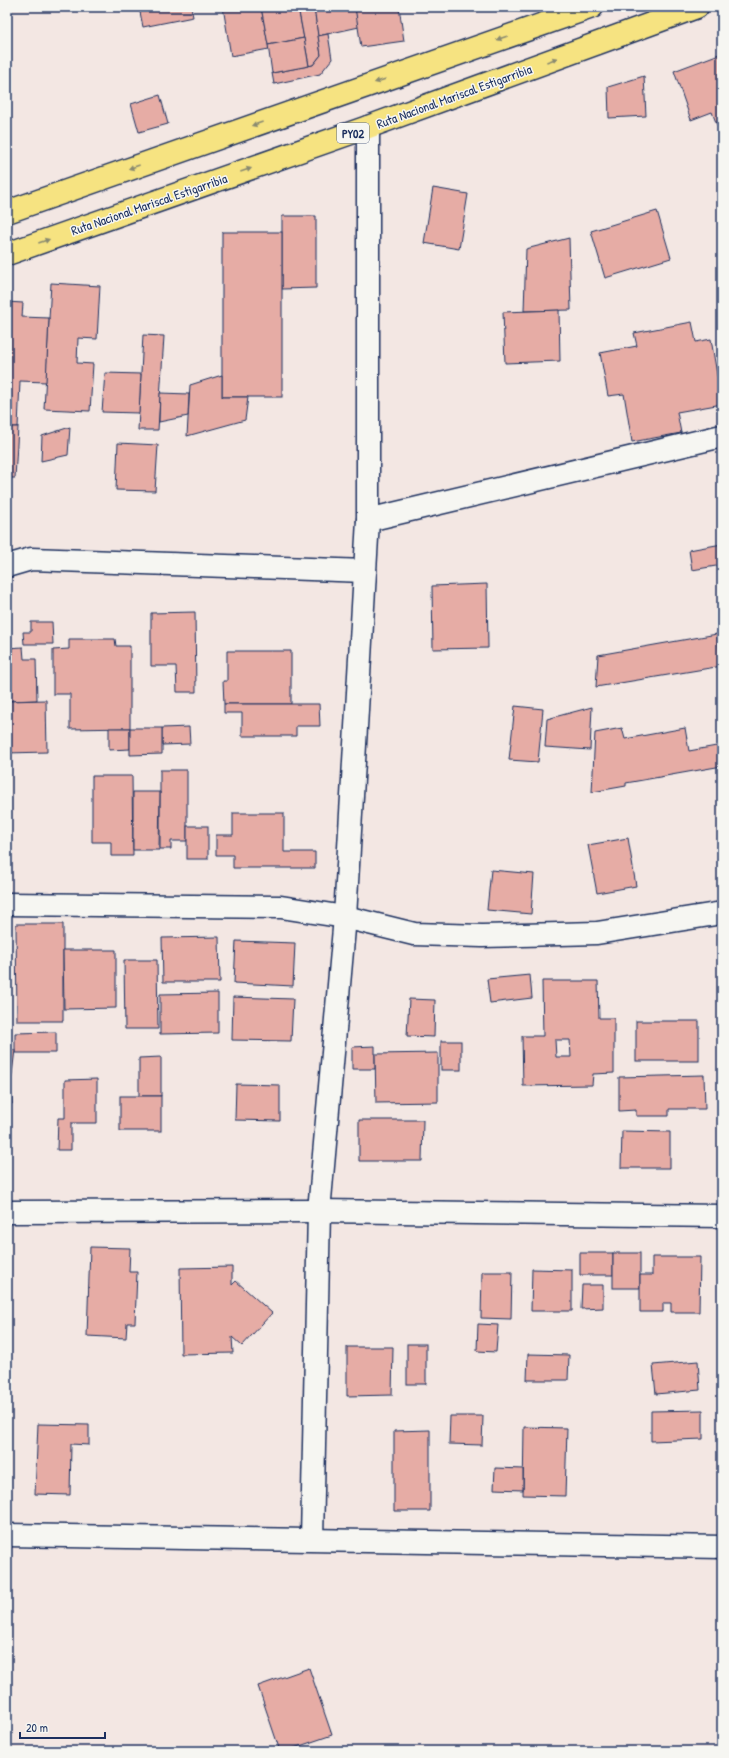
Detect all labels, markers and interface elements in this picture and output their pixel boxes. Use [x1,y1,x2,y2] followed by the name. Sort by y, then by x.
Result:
[496,36,508,42] one-way arrow
[547,56,559,62] one-way arrow
[374,60,534,132] street label: Ruta Nacional Mariscal Estigarribia
[373,79,385,85] one-way arrow
[251,122,263,128] one-way arrow
[337,123,369,143] road number: PY02
[128,165,140,171] one-way arrow
[240,167,252,173] one-way arrow
[69,169,229,239] street label: Ruta Nacional Mariscal Estigarribia
[38,238,50,244] one-way arrow
[20,1714,105,1740] scale bar
[26,1719,48,1736] text: 20 m

